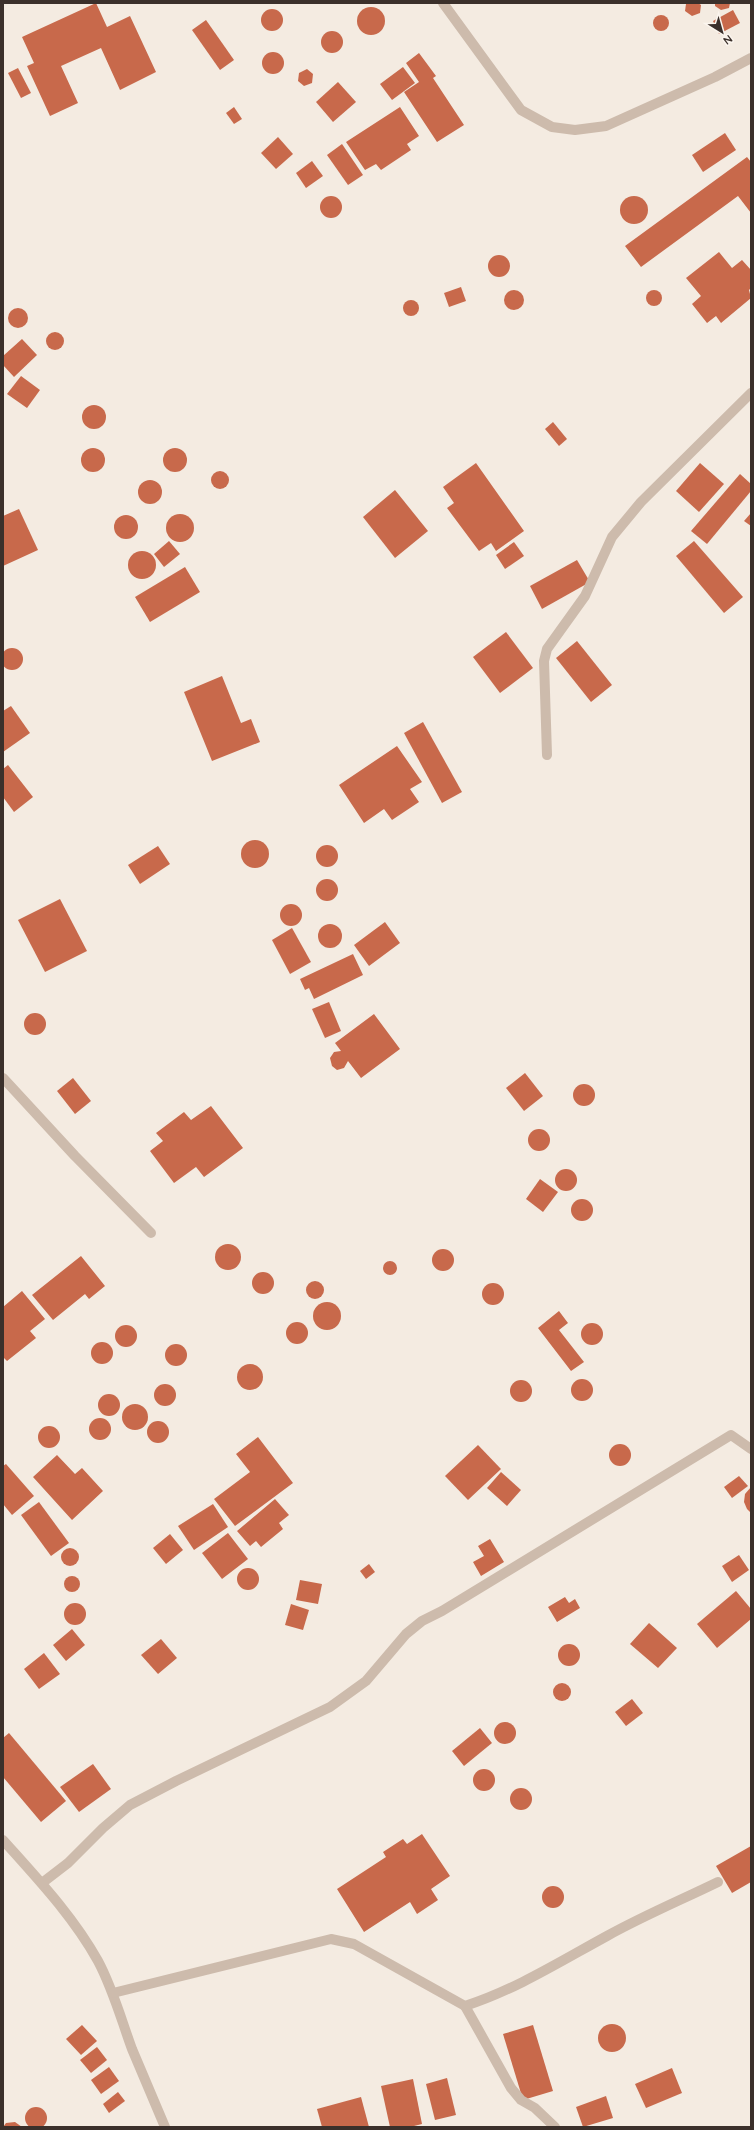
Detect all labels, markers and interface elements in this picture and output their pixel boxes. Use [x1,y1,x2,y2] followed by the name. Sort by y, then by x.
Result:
[702,12,742,52] north arrow
[721,32,735,48] text: N

